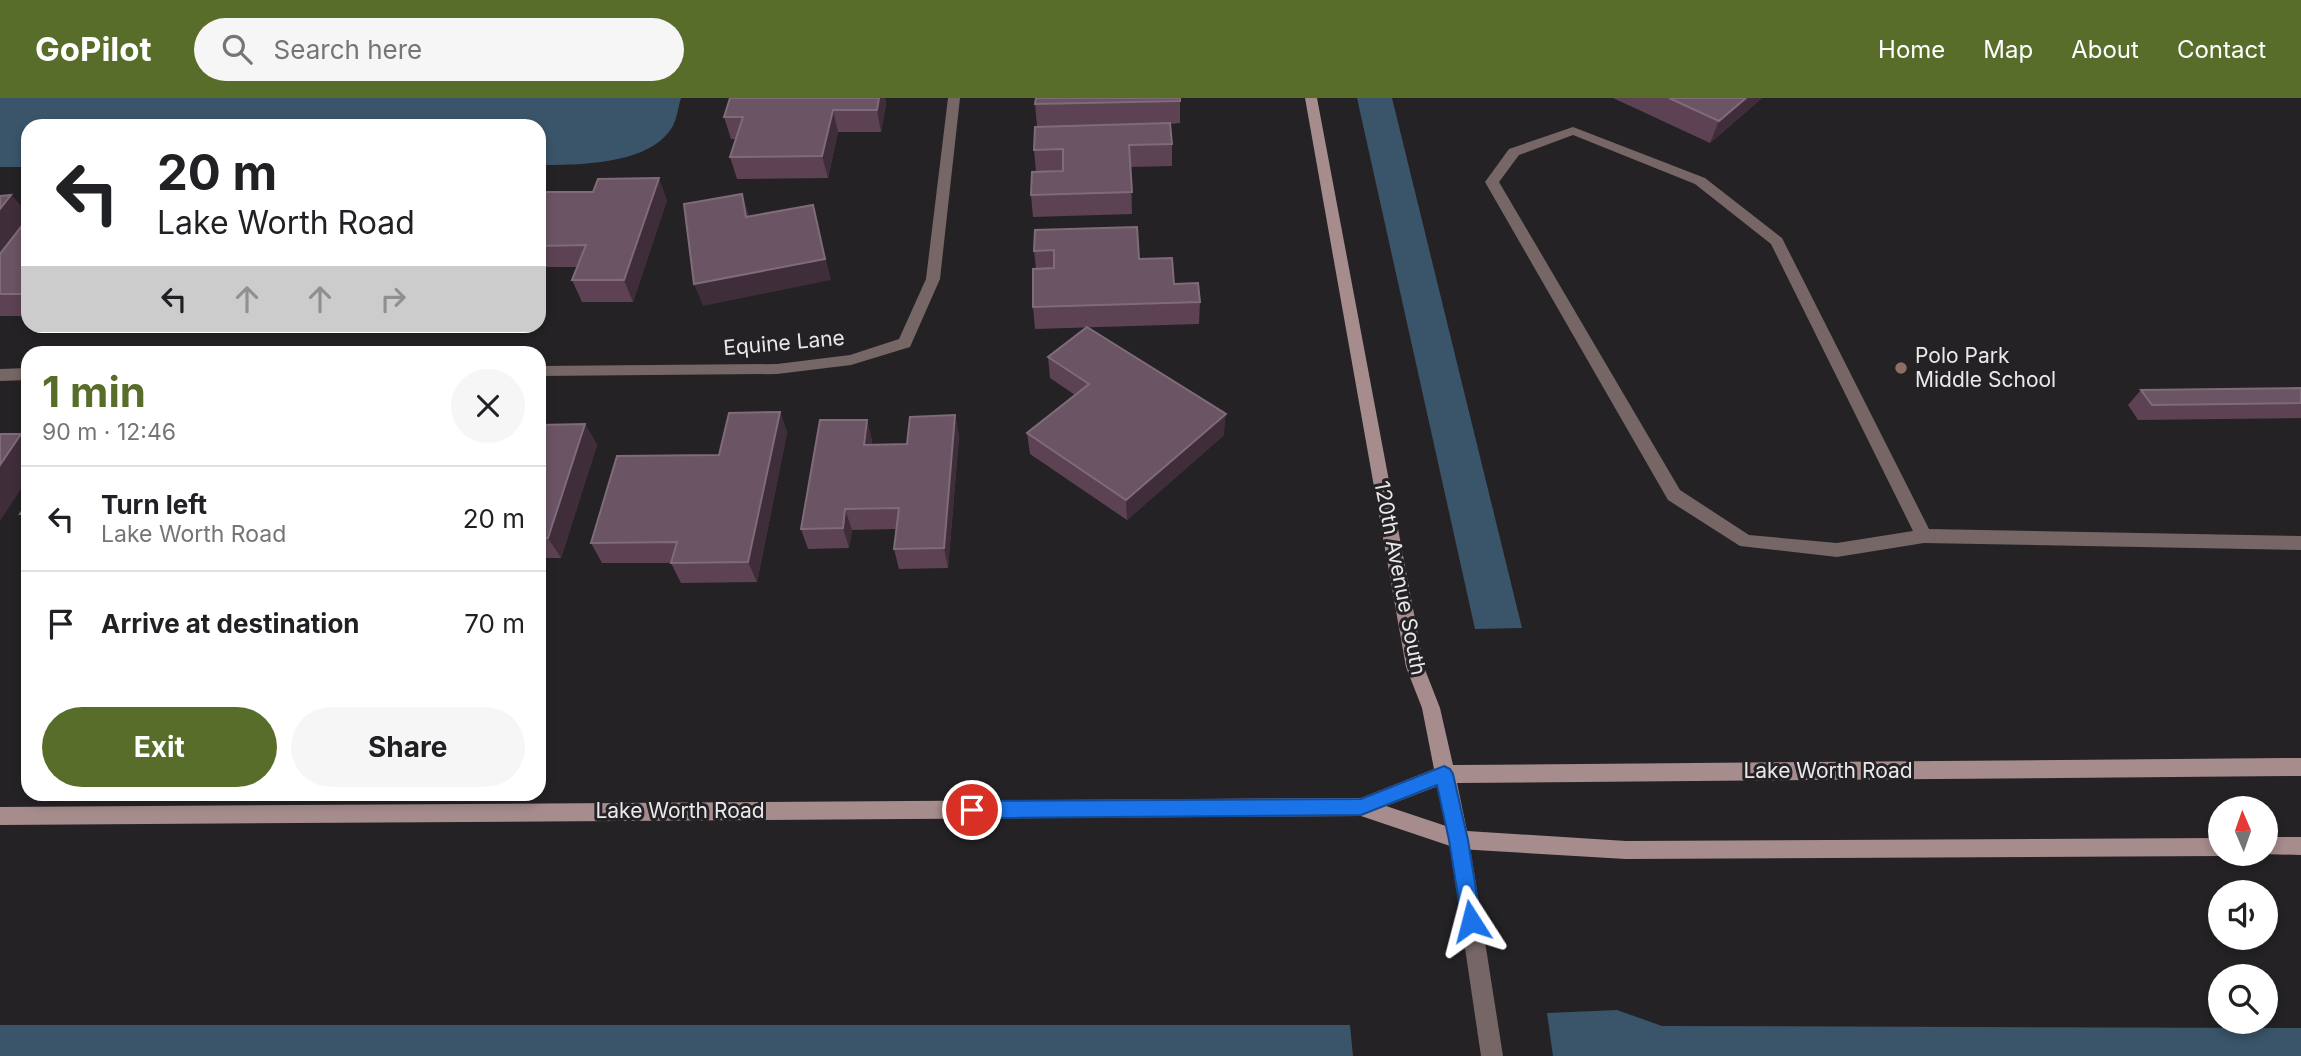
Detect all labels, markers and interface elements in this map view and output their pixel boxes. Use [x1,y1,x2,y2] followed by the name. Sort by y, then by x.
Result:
[194,18,684,81] search box
[35,29,152,69] text: GoPilot
[218,30,256,68] icon: search
[274,34,422,65] text: Search here
[1878,35,1945,64] text: Home
[1983,35,2033,64] text: Map
[2071,35,2139,64] text: About
[2177,35,2266,64] text: Contact
[157,143,277,202] text: 20 m
[42,147,133,238] icon: left
[157,203,415,242] text: Lake Worth Road
[155,280,193,318] icon: left
[228,280,266,318] icon: ahead
[301,280,339,318] icon: ahead
[374,280,412,318] icon: right
[722,325,846,360] street label: Equine Lane
[1915,343,2056,392] place label: Polo Park Middle School
[1893,360,1909,376] marker: Polo Park Middle School
[42,366,146,417] text: 1 min
[451,369,525,443] button: close
[42,418,176,446] text: 90 m · 12:46
[1369,479,1432,677] street label: 120th Avenue South
[101,489,207,520] text: Turn left
[42,500,80,538] icon: left
[463,503,525,534] text: 20 m
[101,520,286,548] text: Lake Worth Road
[42,605,80,643] icon: arrive
[101,608,360,639] text: Arrive at destination
[464,608,525,639] text: 70 m
[42,707,277,787] button: Exit
[291,707,525,787] button: Share
[1743,758,1913,783] street label: Lake Worth Road
[942,780,1002,840] pin
[953,791,991,829] icon: arrive
[2208,796,2278,866] north arrow
[2208,796,2278,1034] map controls
[595,798,765,823] street label: Lake Worth Road
[2208,880,2278,950] button: sound
[1434,884,1508,958] position arrow
[2208,964,2278,1034] button: search

